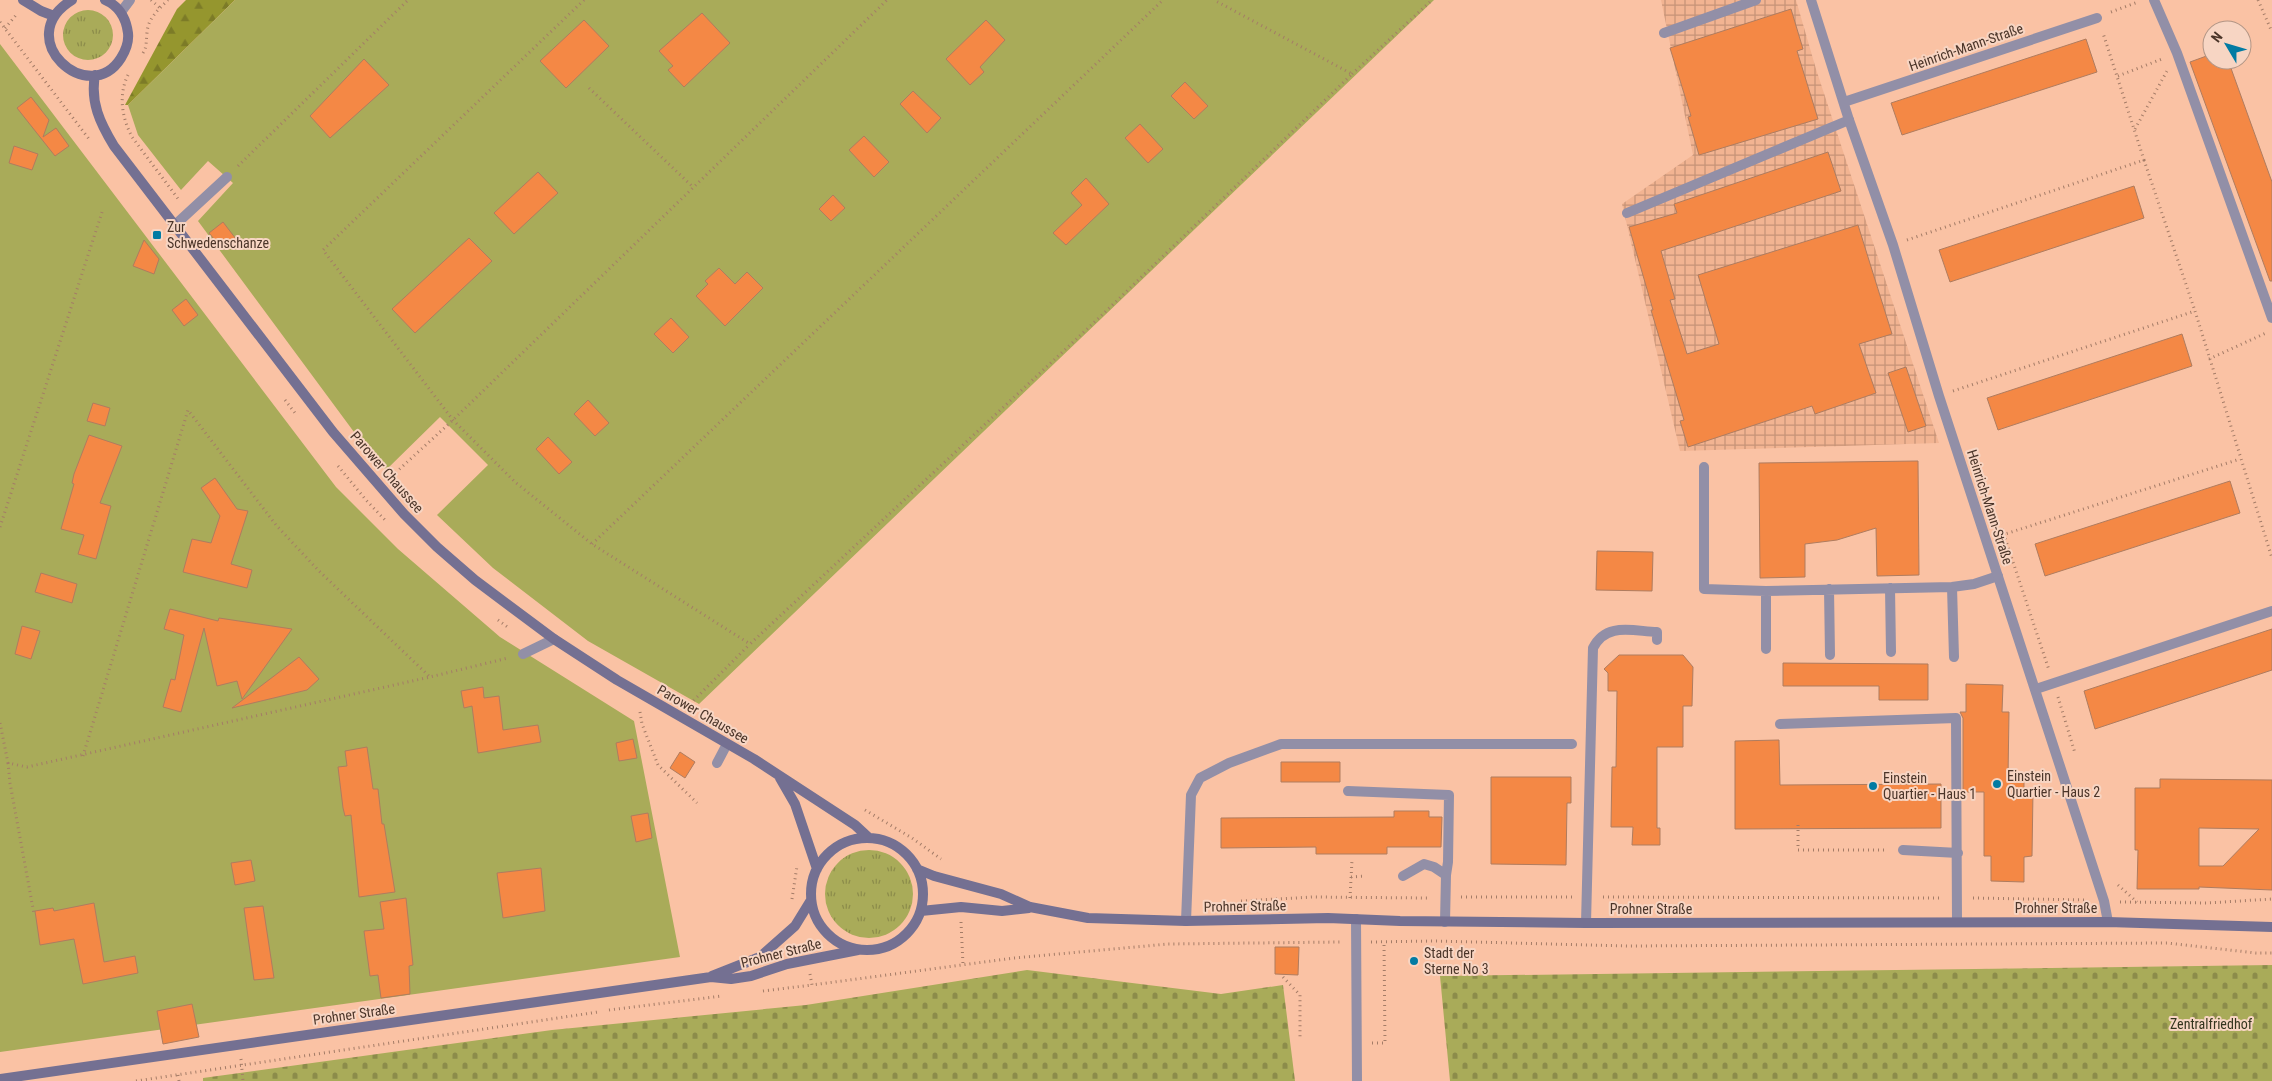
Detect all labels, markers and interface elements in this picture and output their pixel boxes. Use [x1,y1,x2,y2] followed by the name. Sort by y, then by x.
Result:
[1907,20,2026,74] street label: Heinrich-Mann-Straße
[2202,20,2252,70] north arrow
[2208,29,2226,45] text: N
[167,219,270,251] place label: Zur Schwedenschanze
[151,229,163,241] marker: Zur Schwedenschanze
[347,428,427,516] street label: Parower Chaussee
[1964,448,2016,567] street label: Heinrich-Mann-Straße
[655,681,752,747] street label: Parower Chaussee
[2007,768,2100,800] place label: Einstein Quartier - Haus 2
[1883,770,1976,802] place label: Einstein Quartier - Haus 1
[1991,778,2003,790] marker: Einstein Quartier - Haus 2
[1867,780,1879,792] marker: Einstein Quartier - Haus 1
[1204,897,1287,915] street label: Prohner Straße
[2015,900,2098,916] street label: Prohner Straße
[1610,901,1693,917] street label: Prohner Straße
[739,935,823,971] street label: Prohner Straße
[1424,945,1489,977] place label: Stadt der Sterne No 3
[1408,955,1420,967] marker: Stadt der Sterne No 3
[312,1000,396,1028] street label: Prohner Straße
[2170,1016,2253,1032] park label: Zentralfriedhof

